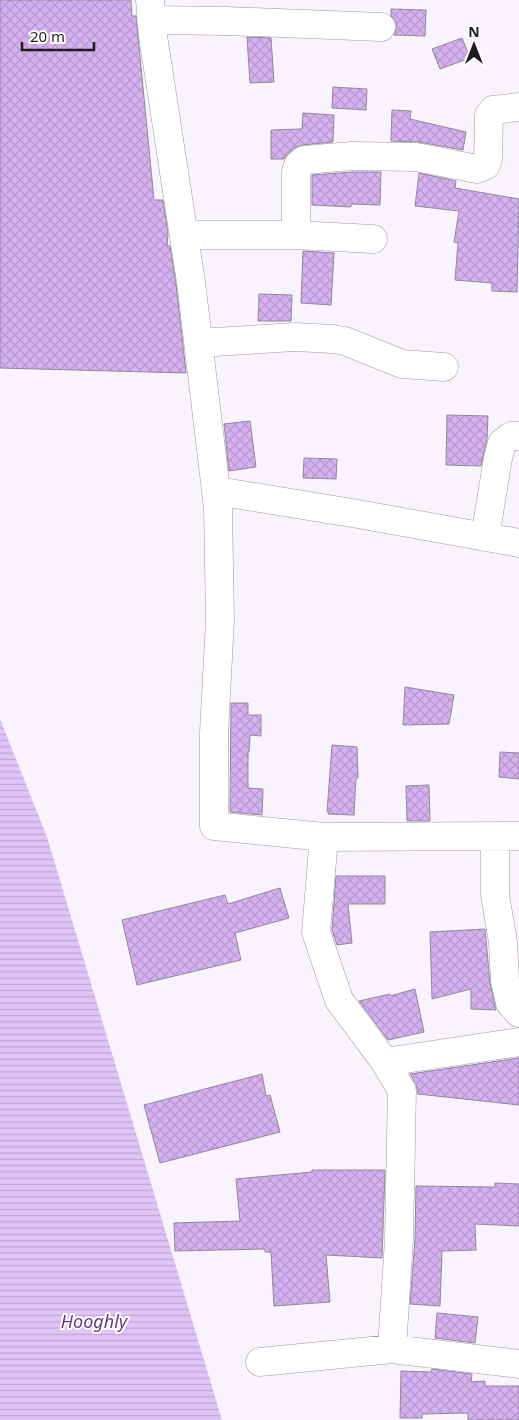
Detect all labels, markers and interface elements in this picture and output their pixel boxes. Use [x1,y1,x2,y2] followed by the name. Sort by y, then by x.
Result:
[22,20,95,52] scale bar
[449,20,499,70] north arrow
[468,22,480,41] text: N
[30,26,65,46] text: 20 m
[61,1309,129,1333] water label: Hooghly

